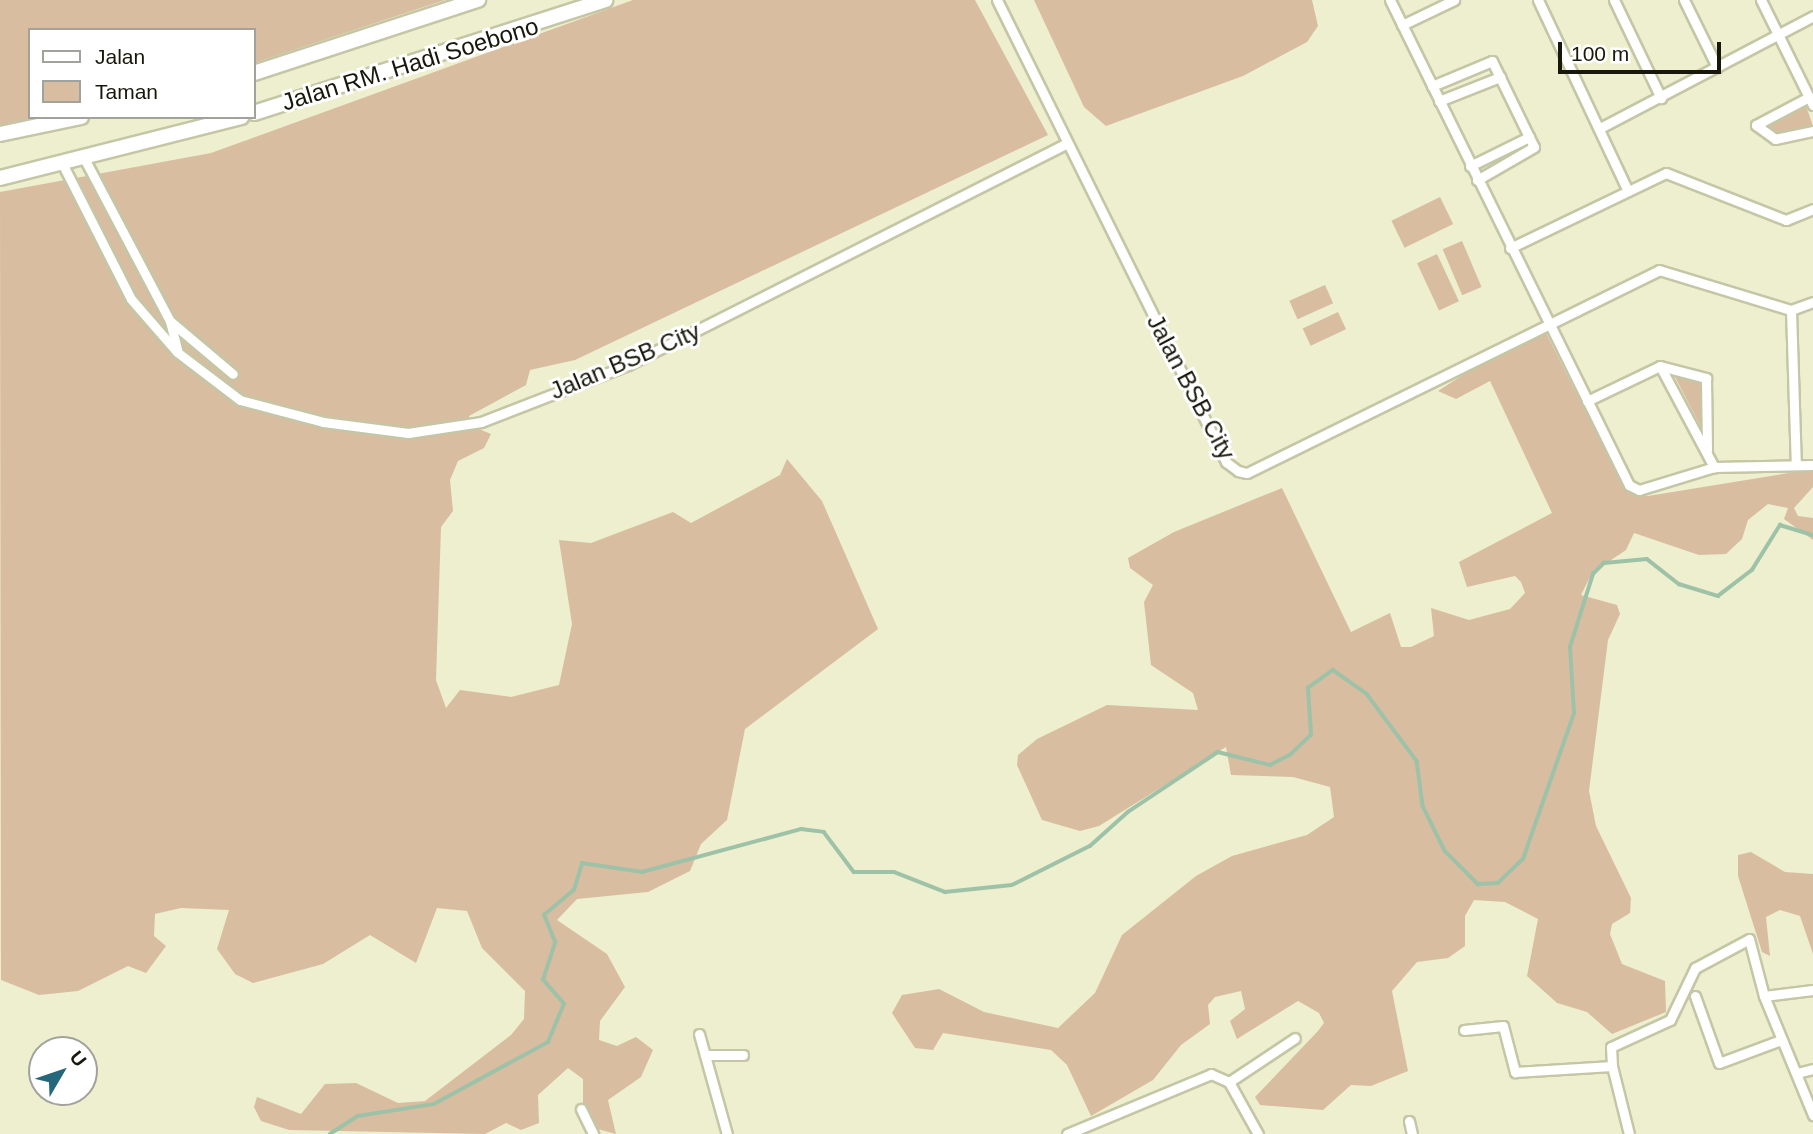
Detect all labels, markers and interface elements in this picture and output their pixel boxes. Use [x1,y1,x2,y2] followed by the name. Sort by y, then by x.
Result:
[278,11,542,117] street label: Jalan RM. Hadi Soebono
[28,28,256,119] legend
[1561,28,1724,72] scale bar
[1571,42,1629,65] text: 100 m
[95,45,145,68] text: Jalan
[95,80,158,103] text: Taman
[1141,310,1241,464] street label: Jalan BSB City
[546,316,704,406] street label: Jalan BSB City
[28,1036,98,1106] north arrow
[66,1047,91,1071] text: U

